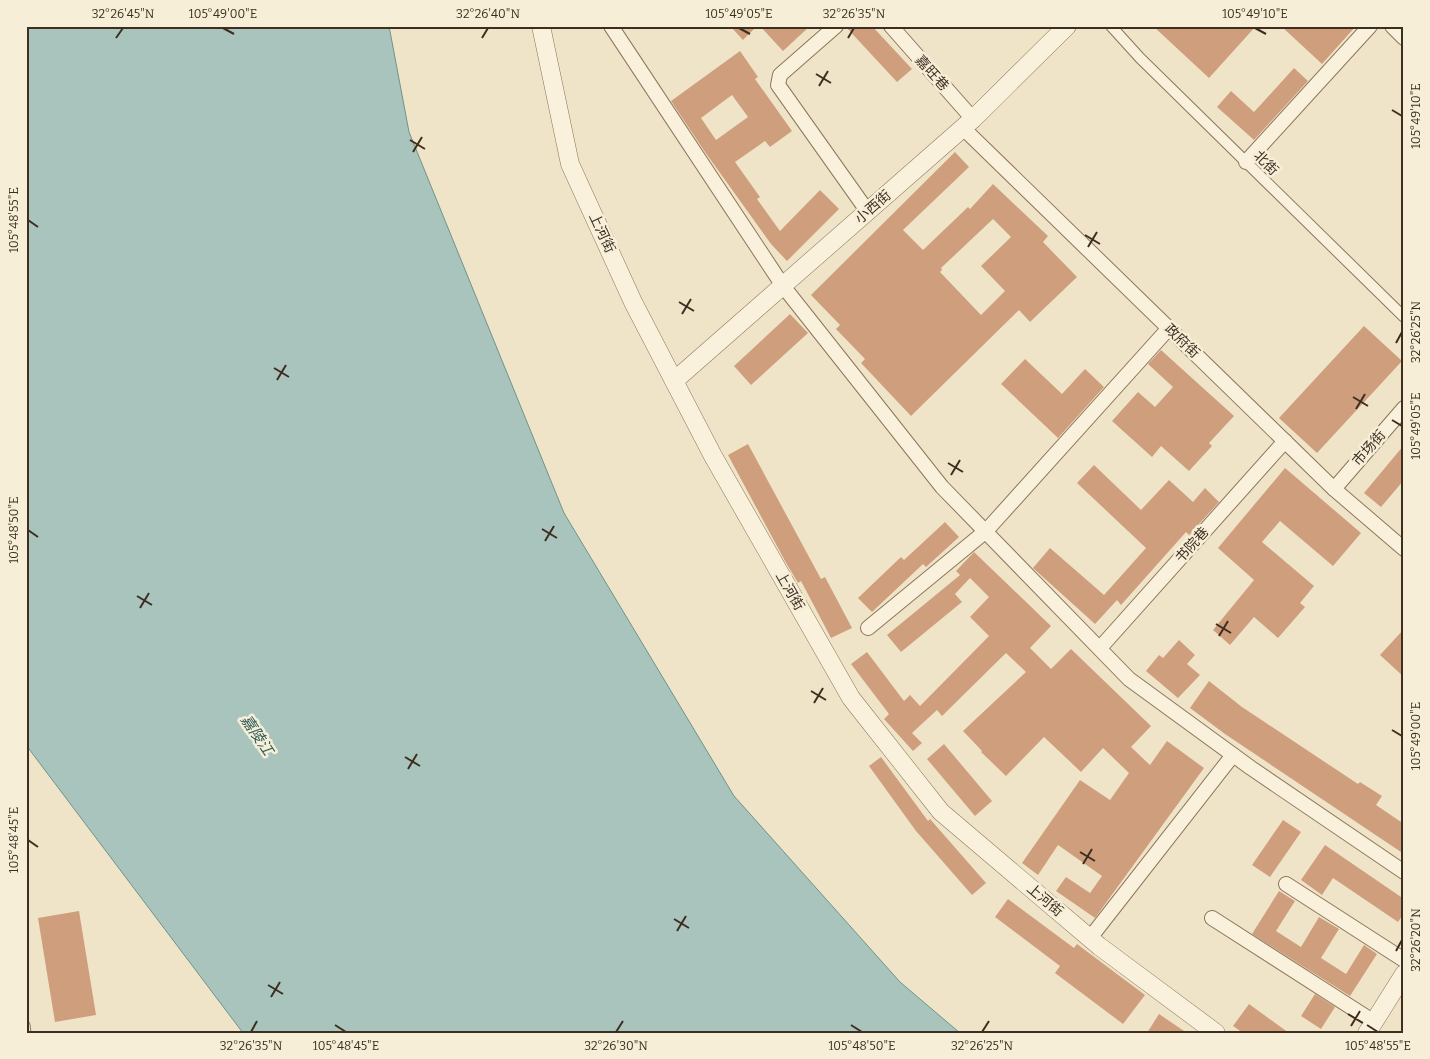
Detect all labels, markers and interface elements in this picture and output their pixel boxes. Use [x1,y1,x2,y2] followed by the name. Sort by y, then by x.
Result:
[92,7,155,21] text: 32°26'45"N
[189,7,257,21] text: 105°49'00"E
[456,7,520,21] text: 32°26'40"N
[705,7,773,21] text: 105°49'05"E
[823,7,886,21] text: 32°26'35"N
[1222,7,1288,21] text: 105°49'10"E
[912,52,952,94] street label: 嘉旺巷
[1409,83,1423,149] text: 105°49'10"E
[1250,147,1282,179] street label: 北街
[7,187,21,253] text: 105°48'55"E
[852,187,894,227] street label: 小西街
[585,210,619,256] street label: 上河街
[1409,300,1423,363] text: 32°26'25"N
[1161,320,1203,362] street label: 政府街
[1409,392,1423,460] text: 105°49'05"E
[1349,427,1389,469] street label: 市场街
[7,497,21,564] text: 105°48'50"E
[1172,524,1212,566] street label: 书院巷
[772,569,808,613] street label: 上河街
[1409,702,1423,770] text: 105°49'00"E
[237,711,278,760] water label: 嘉陵江
[7,807,21,873] text: 105°48'45"E
[1023,880,1067,920] street label: 上河街
[1409,908,1423,972] text: 32°26'20"N
[220,1039,283,1053] text: 32°26'35"N
[313,1039,379,1053] text: 105°48'45"E
[584,1039,648,1053] text: 32°26'30"N
[829,1039,896,1053] text: 105°48'50"E
[951,1039,1014,1053] text: 32°26'25"N
[1345,1039,1411,1053] text: 105°48'55"E

